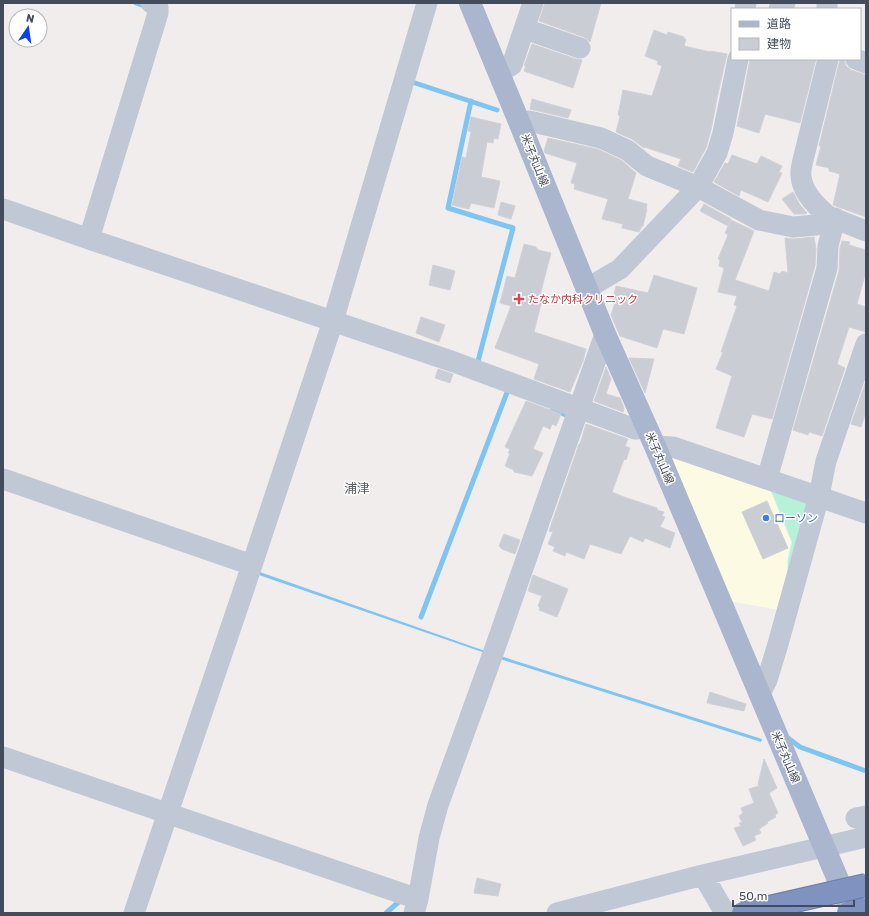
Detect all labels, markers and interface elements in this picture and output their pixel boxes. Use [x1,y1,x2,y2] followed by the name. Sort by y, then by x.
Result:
[8,8,48,48] north arrow
[731,8,861,60] legend
[25,12,36,26] text: N
[767,17,791,31] text: 道路
[767,37,791,51] text: 建物
[518,132,551,188] street label: 米子丸山線
[513,293,525,305] marker: たなか内科クリニック
[528,293,638,306] place label: たなか内科クリニック
[643,430,676,486] street label: 米子丸山線
[344,481,370,496] district label: 浦津
[774,512,818,525] place label: ローソン
[761,513,771,523] marker: ローソン
[769,729,802,785] street label: 米子丸山線
[733,882,854,908] scale bar
[739,889,767,903] text: 50 m

